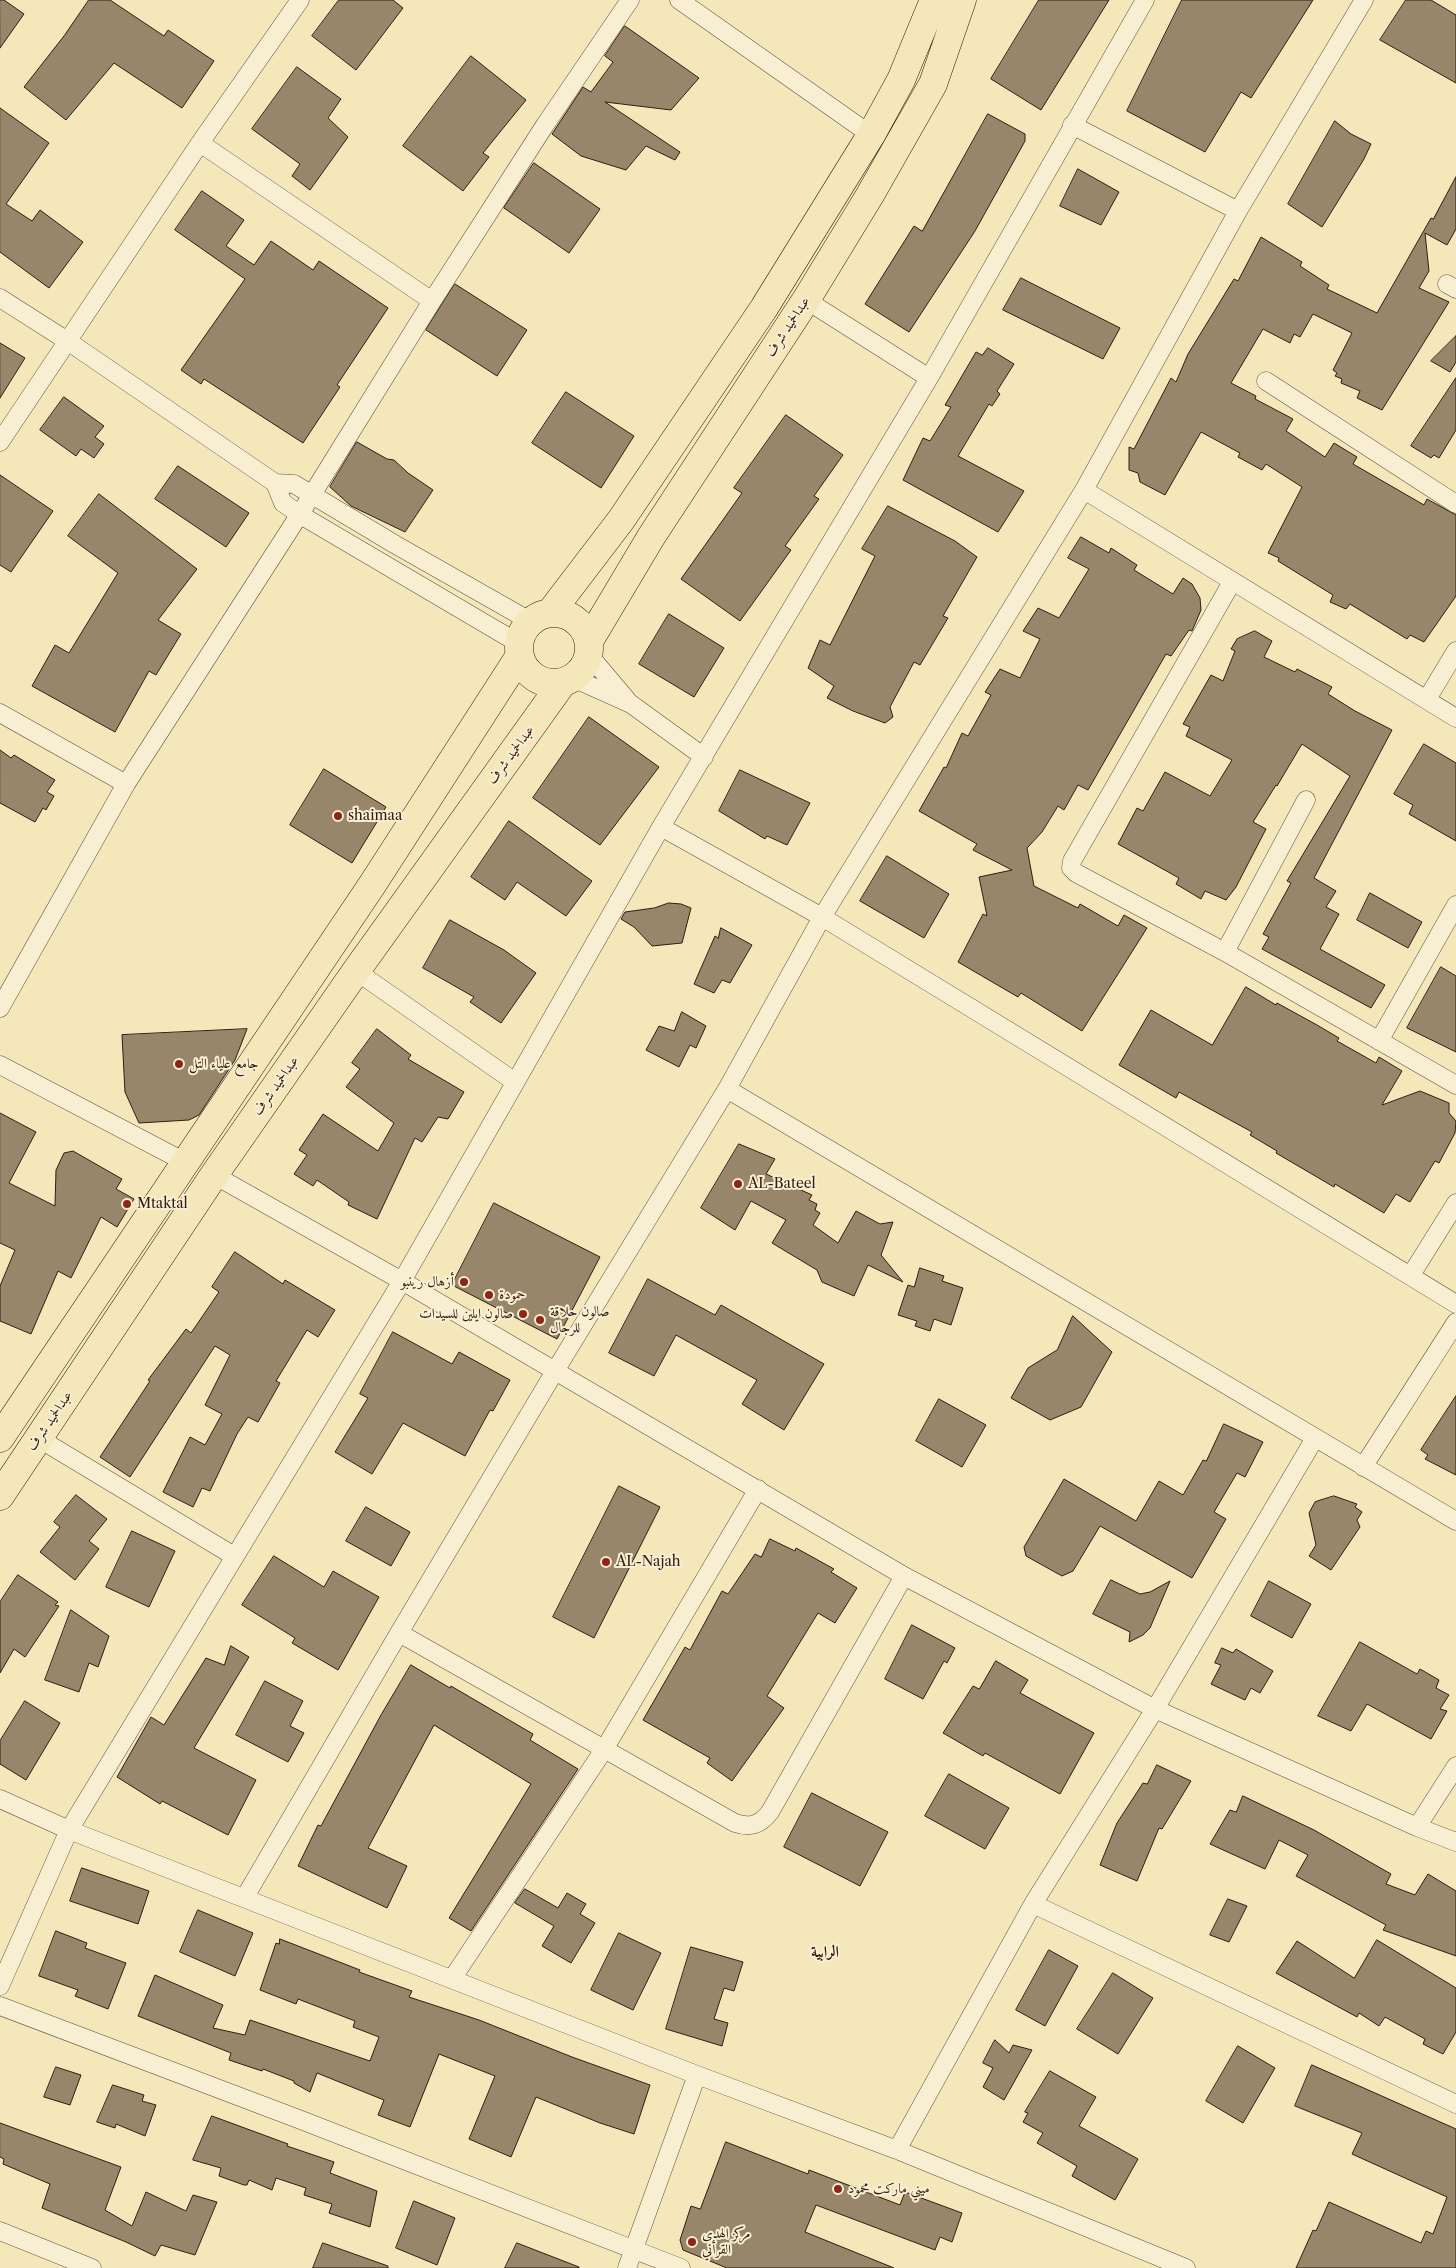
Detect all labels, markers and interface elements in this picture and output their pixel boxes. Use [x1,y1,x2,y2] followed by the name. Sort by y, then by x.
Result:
[762,294,814,360] street label: عبدالحميد شرف
[484,722,538,788] street label: عبدالحميد شرف
[348,808,402,824] place label: shaimaa
[332,810,344,822] marker: shaimaa
[249,1053,303,1119] street label: عبدالحميد شرف
[189,1056,259,1072] place label: جامع علياء التل
[173,1058,185,1070] marker: جامع علياء التل
[748,1176,816,1192] place label: AL-Bateel
[732,1178,744,1190] marker: AL-Bateel
[137,1196,188,1212] place label: Mtaktal
[121,1198,133,1210] marker: Mtaktal
[401,1274,454,1290] place label: أزهال رينبو
[458,1276,470,1288] marker: أزهال رينبو
[499,1287,526,1303] place label: حمودة
[483,1289,495,1301] marker: حمودة
[550,1304,610,1336] place label: صالون حلاقة للرجال
[419,1306,513,1322] place label: صالون ايلين للسيدات
[517,1308,529,1320] marker: صالون ايلين للسيدات
[534,1314,546,1326] marker: صالون حلاقة للرجال
[24,1388,76,1454] street label: عبدالحميد شرف
[616,1554,681,1570] place label: AL-Najah
[600,1556,612,1568] marker: AL-Najah
[811,1942,839,1962] district label: الرابية
[848,2181,930,2197] place label: ميني ماركت محمود
[832,2183,844,2195] marker: ميني ماركت محمود
[702,2226,750,2258] place label: مركز الهدى القرأني
[686,2236,698,2248] marker: مركز الهدى القرأني

